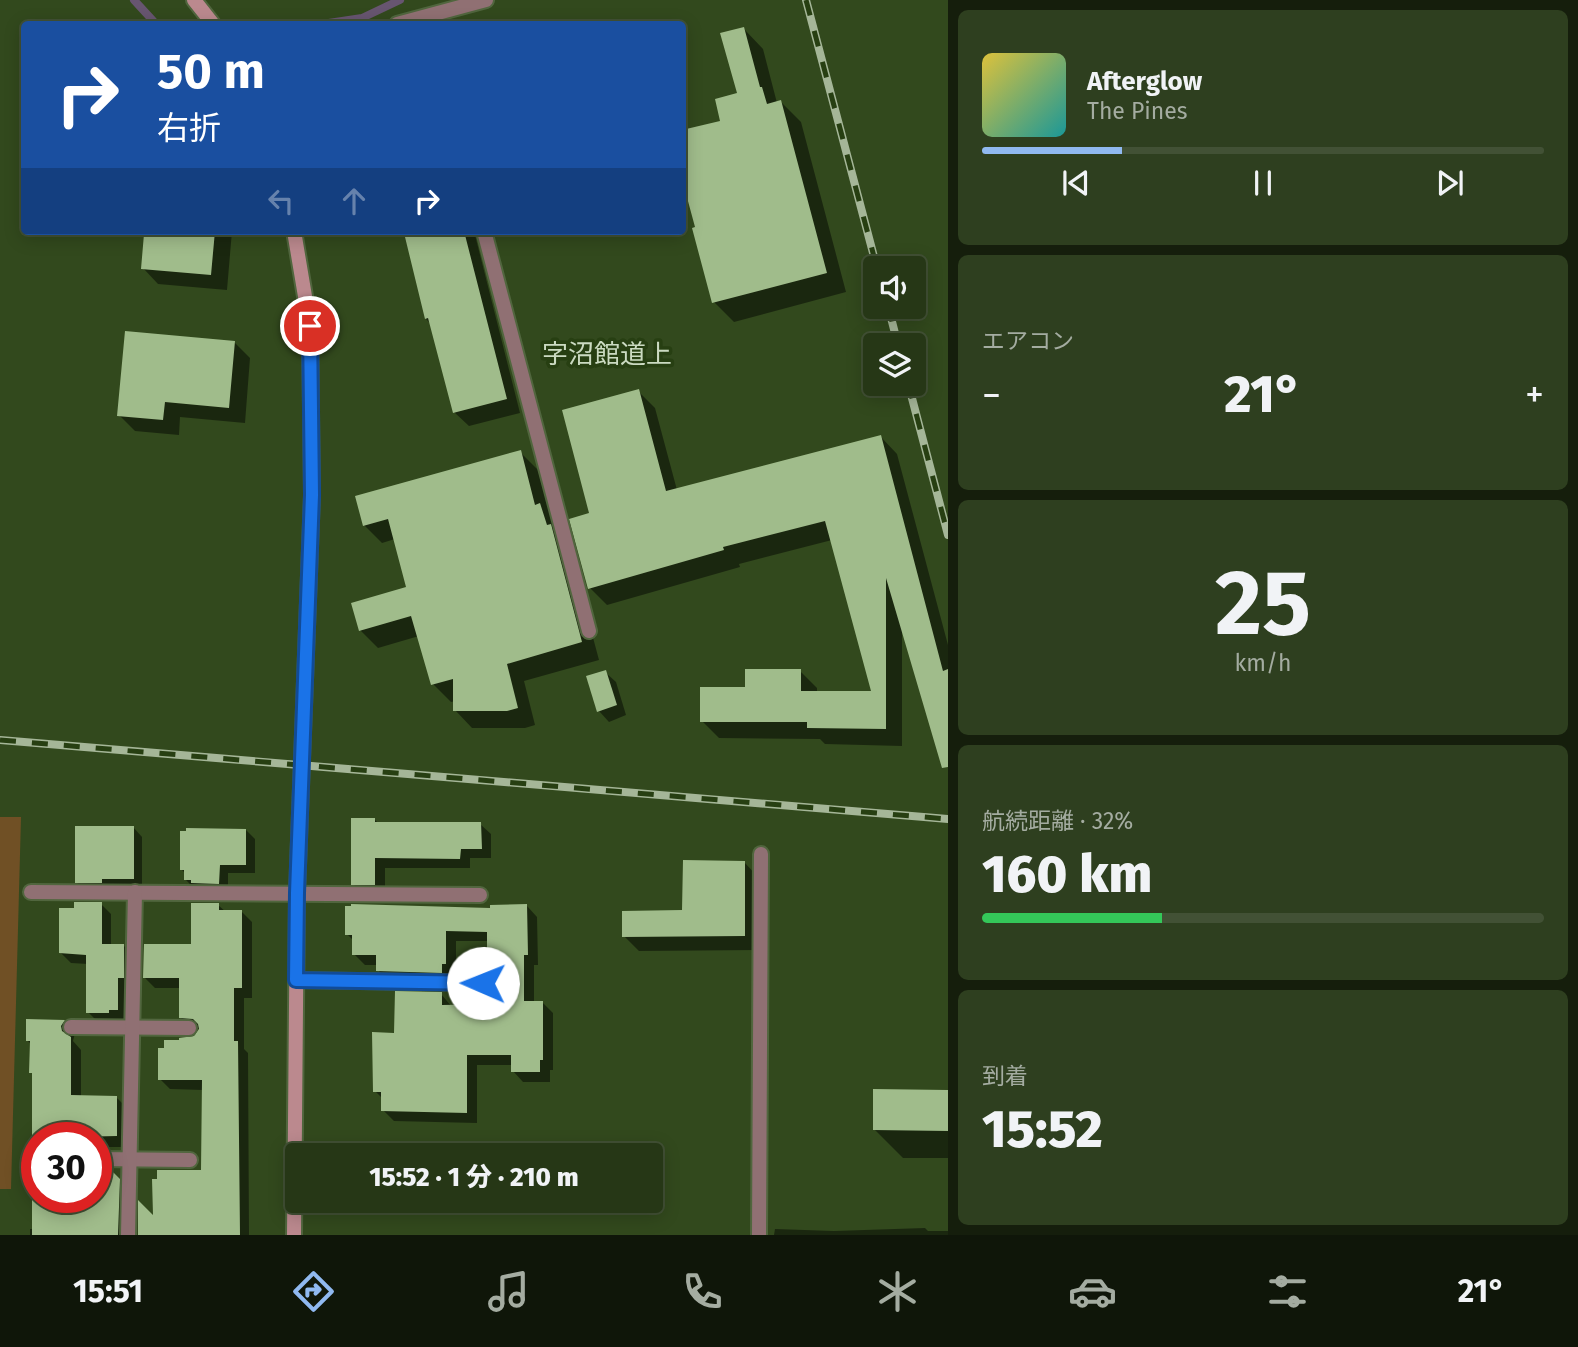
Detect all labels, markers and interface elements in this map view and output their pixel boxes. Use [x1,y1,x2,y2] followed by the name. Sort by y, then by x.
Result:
[157,42,265,101] text: 50 m
[42,49,133,140] icon: right
[1087,66,1202,97] text: Afterglow
[1087,97,1188,125] text: The Pines
[157,109,221,147] text: 右折
[1057,164,1095,202] icon: previous
[1244,164,1282,202] icon: pause
[1431,164,1469,202] icon: next
[262,182,300,220] icon: left
[335,182,373,220] icon: ahead
[408,182,446,220] icon: right
[863,256,926,396] map controls
[863,256,926,319] button: sound
[280,296,340,356] pin
[291,307,329,345] icon: arrive
[982,327,1074,355] text: エアコン
[863,333,926,396] button: layers
[542,339,672,370] district label: 字沼館道上
[1224,363,1302,426] text: 21°
[982,372,1001,418] text: −
[1525,372,1544,418] text: +
[1215,549,1311,658] text: 25
[1235,649,1291,677] text: km/h
[982,807,1133,835] text: 航続距離 · 32%
[982,843,1152,906] text: 160 km
[446,946,520,1020] position arrow
[982,1062,1028,1090] text: 到着
[982,1098,1103,1161] text: 15:52
[21,1122,112,1213] speed limit sign: 30
[369,1162,579,1193] text: 15:52 · 1 分 · 210 m
[289,1267,338,1316] icon: directions
[484,1267,533,1316] icon: music
[678,1267,727,1316] icon: phone
[873,1267,922,1316] icon: climate
[1068,1267,1117,1316] icon: car
[1263,1267,1312,1316] icon: filters
[73,1272,143,1310] text: 15:51
[1458,1272,1505,1310] text: 21°

